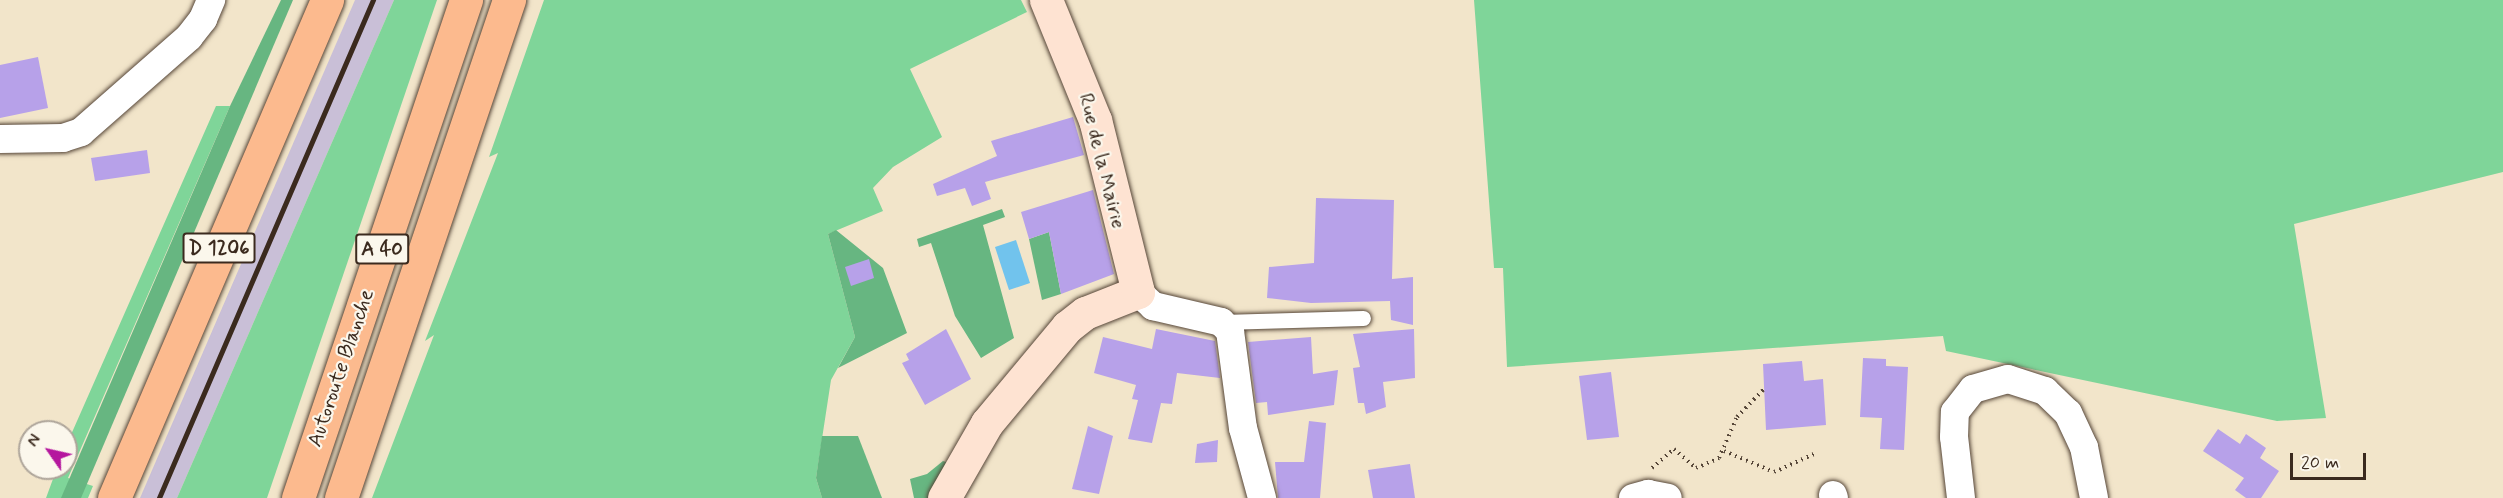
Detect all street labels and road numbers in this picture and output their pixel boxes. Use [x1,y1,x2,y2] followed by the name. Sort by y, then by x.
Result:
[1073,89,1131,233] street label: Rue de la Mairie
[182,231,256,265] road number: D 1206
[355,232,409,266] road number: A 40
[301,283,381,453] street label: Autoroute Blanche

